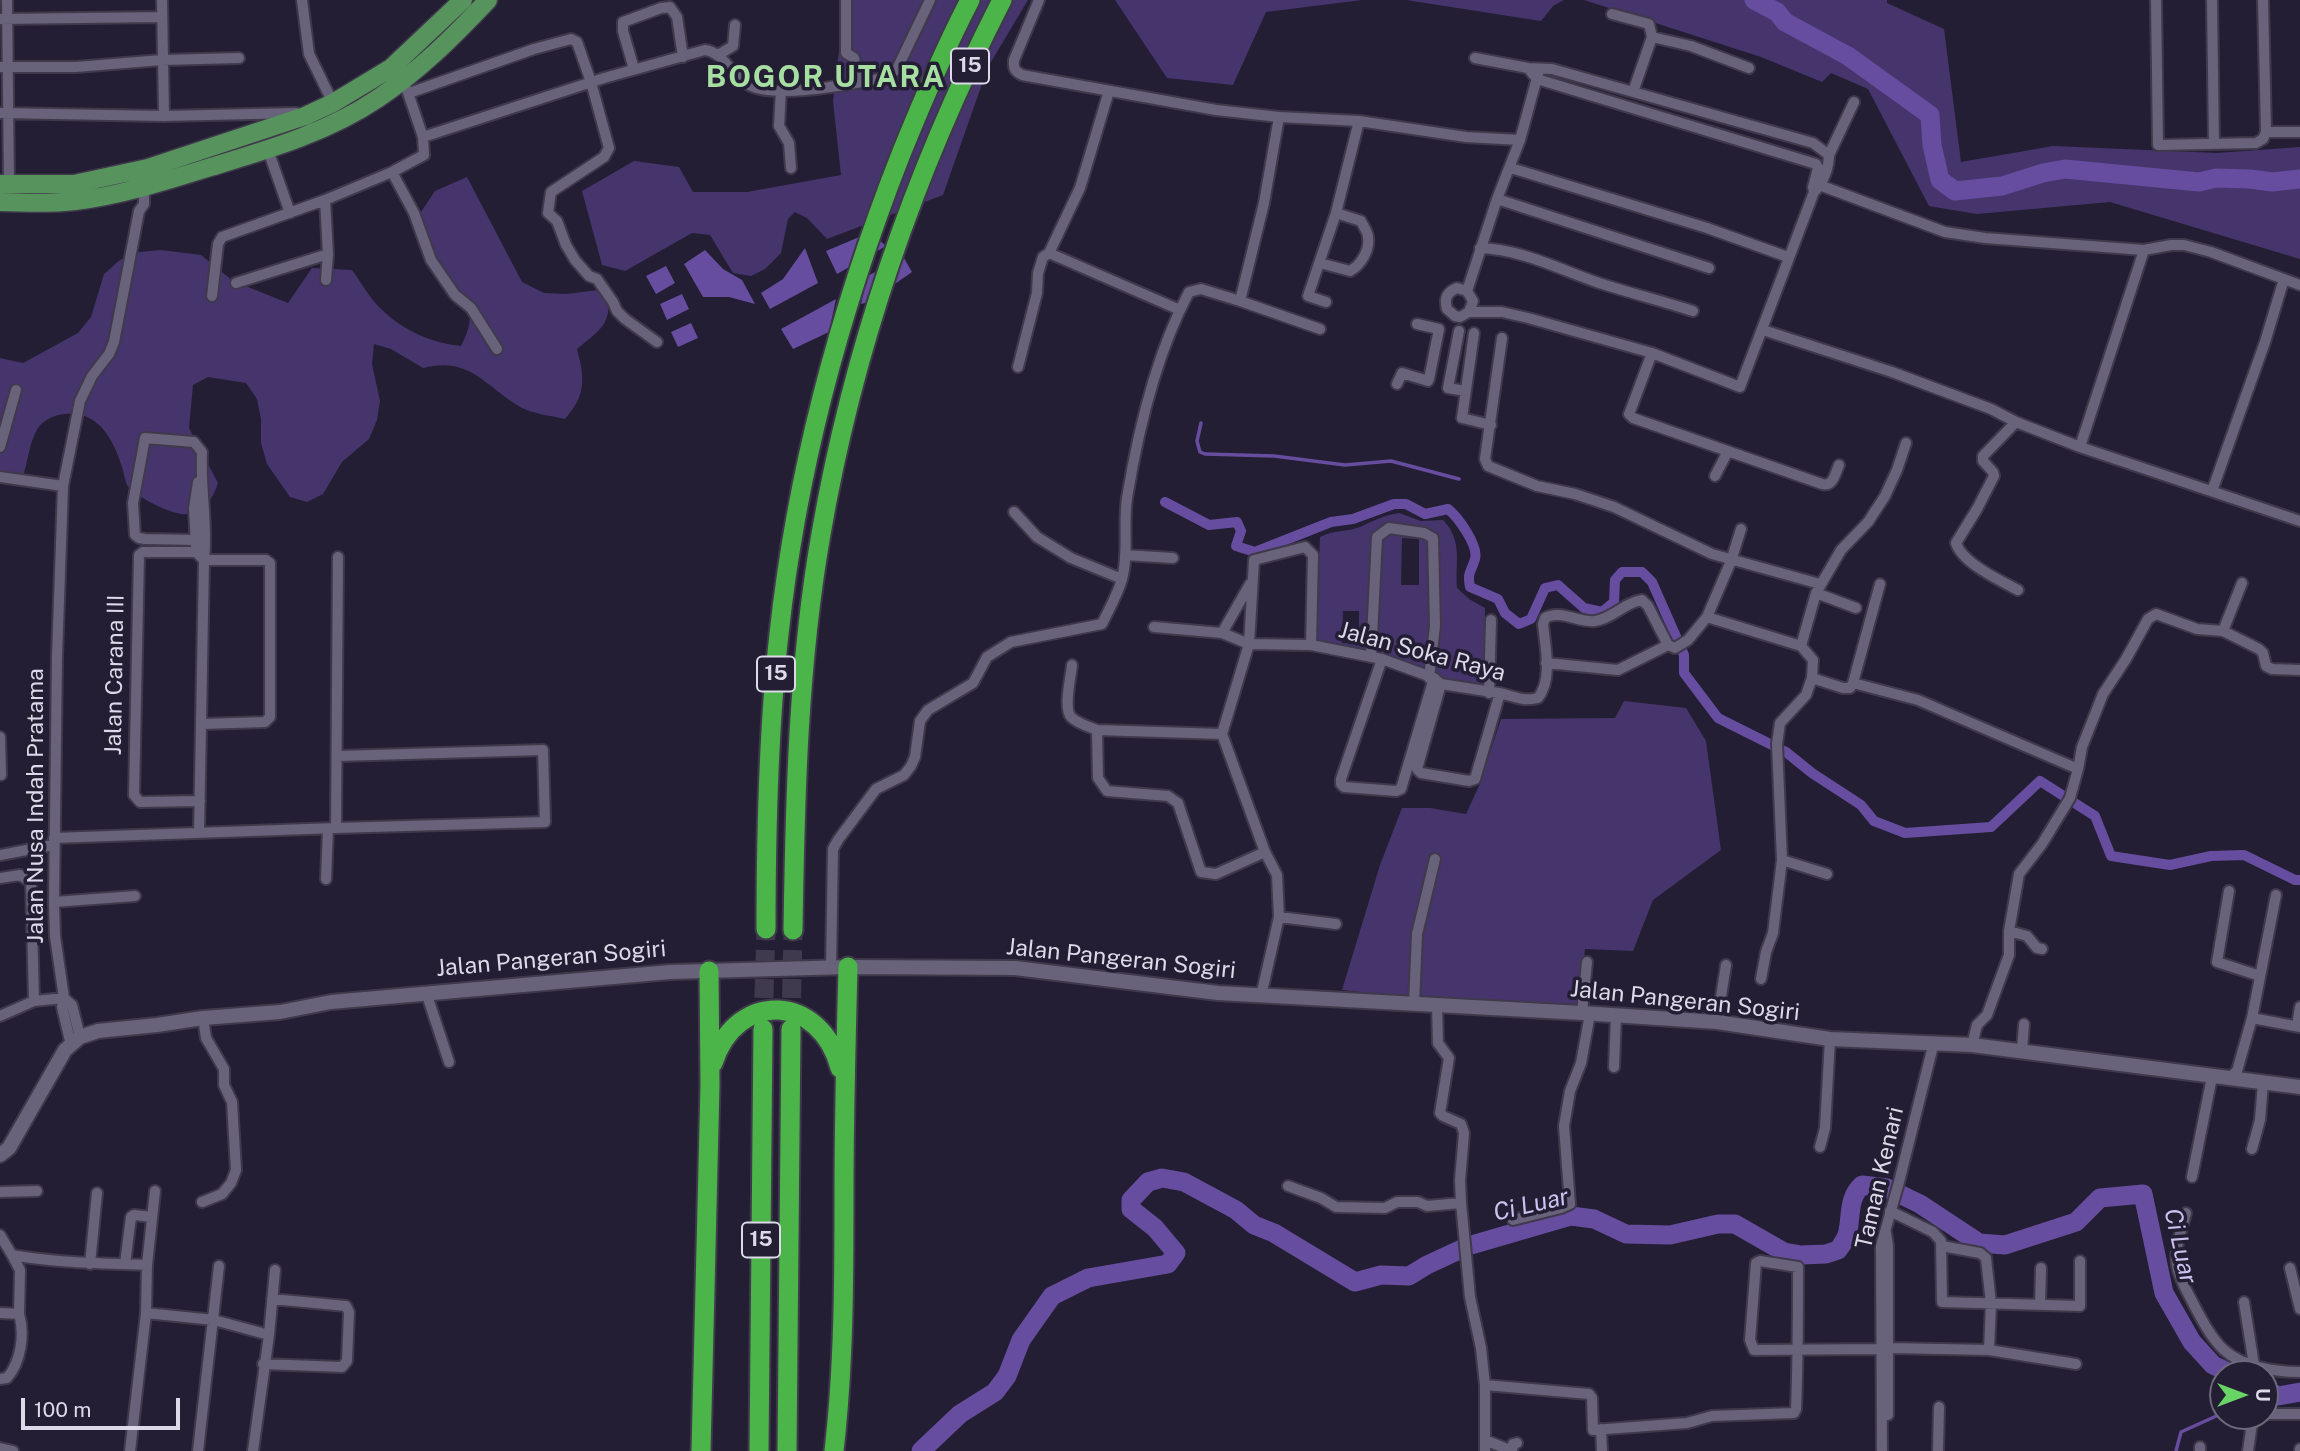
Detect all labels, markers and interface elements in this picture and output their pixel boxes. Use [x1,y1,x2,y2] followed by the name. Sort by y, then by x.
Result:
[951,48,989,84] road number: 15
[707,60,945,96] district label: BOGOR UTARA
[100,594,130,756] street label: Jalan Carana III
[1335,616,1509,688] street label: Jalan Soka Raya
[757,656,795,692] road number: 15
[22,668,50,944] street label: Jalan Nusa Indah Pratama
[1005,933,1237,985] street label: Jalan Pangeran Sogiri
[435,935,667,983] street label: Jalan Pangeran Sogiri
[1569,975,1801,1027] street label: Jalan Pangeran Sogiri
[1850,1104,1910,1252] street label: Taman Kenari
[1491,1182,1571,1228] water label: Ci Luar
[2157,1206,2203,1286] water label: Ci Luar
[742,1222,780,1258] road number: 15
[2209,1360,2279,1430] north arrow
[24,1384,184,1428] scale bar
[2252,1388,2274,1402] text: U
[34,1397,91,1422] text: 100 m

